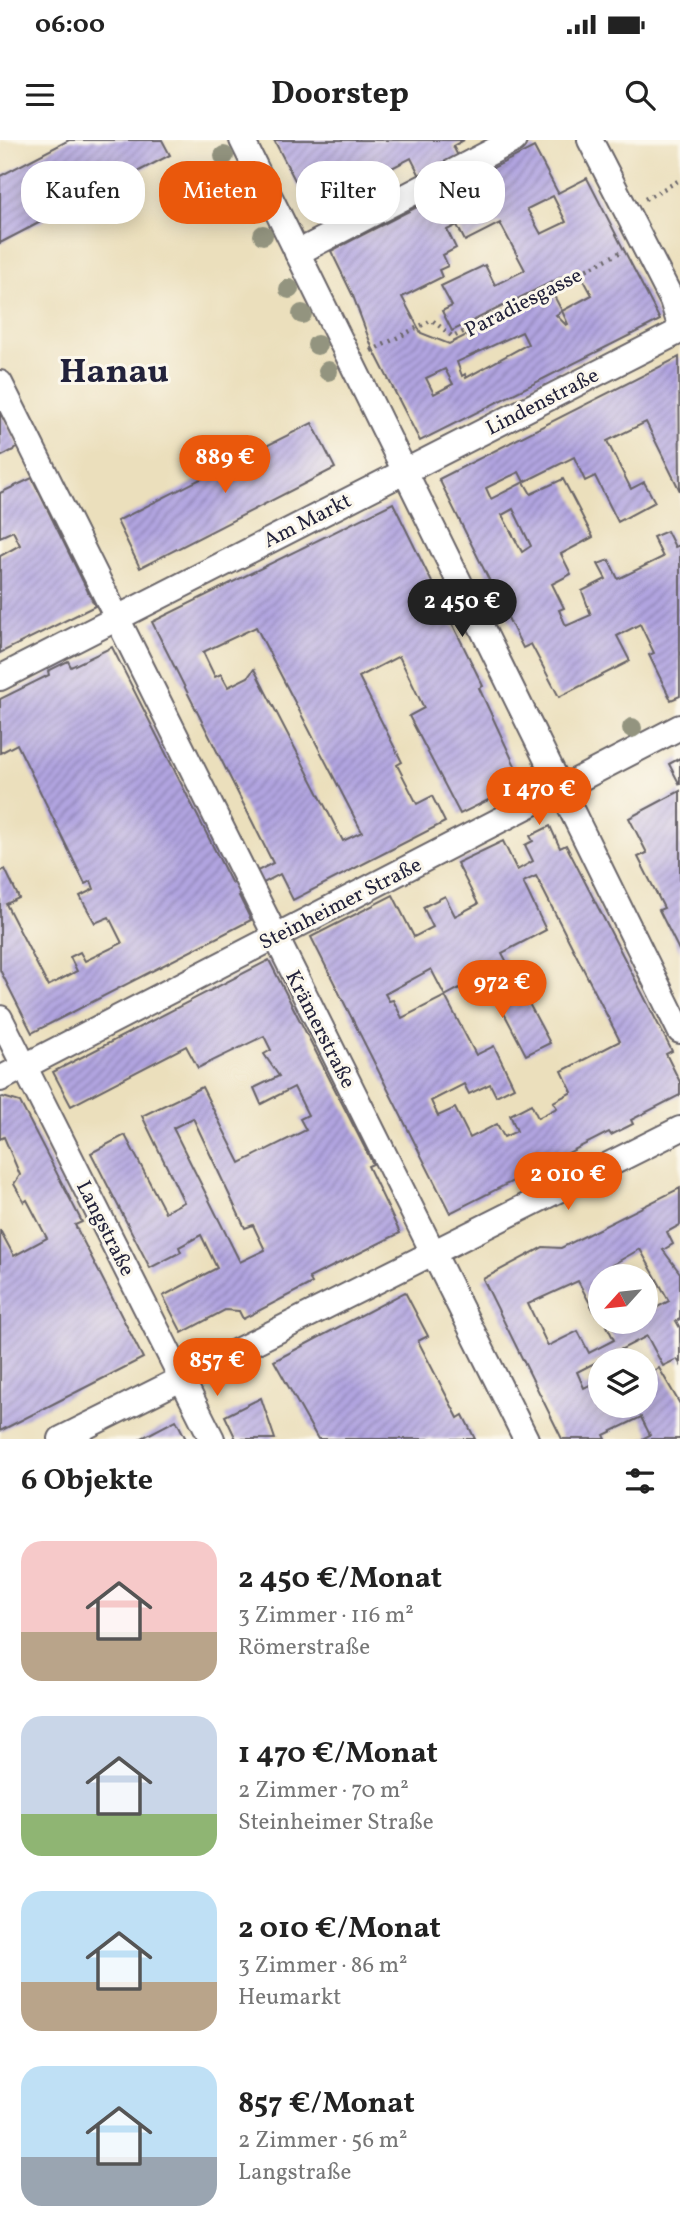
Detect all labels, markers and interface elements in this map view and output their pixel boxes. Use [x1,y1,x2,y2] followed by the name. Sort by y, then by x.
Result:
[35,7,105,43] text: 06:00
[271,73,409,117] text: Doorstep
[21,76,59,114] icon: menu
[621,76,659,114] icon: search
[21,161,145,224] chip: Kaufen
[159,161,282,224] chip: Mieten
[296,161,400,224] chip: Filter
[414,161,505,224] chip: Neu
[460,261,587,345] street label: Paradiesgasse
[59,349,169,397] district label: Hanau
[481,361,604,443] street label: Lindenstraße
[176,436,274,495] pin: 889 €
[195,442,255,474] text: 889 €
[259,487,357,556] street label: Am Markt
[397,580,527,639] pin: 2 450 €
[424,586,500,618] text: 2 450 €
[474,768,604,827] pin: 1 470 €
[502,774,576,806] text: 1 470 €
[255,851,427,958] street label: Steinheimer Straße
[453,960,551,1020] pin: 972 €
[277,966,362,1094] street label: Krämerstraße
[474,967,530,999] text: 972 €
[503,1152,633,1212] pin: 2 010 €
[530,1159,606,1191] text: 2 010 €
[68,1176,141,1281] street label: Langstraße
[588,1264,658,1334] north arrow
[588,1264,658,1418] map controls
[168,1338,266,1398] pin: 857 €
[189,1345,245,1377] text: 857 €
[588,1348,658,1418] button: layers
[21,1460,153,1502] text: 6 Objekte
[621,1462,659,1500] icon: filters
[238,1558,442,1600] text: 2 450 €/Monat
[77,1569,161,1653] icon: home
[238,1600,414,1632] text: 3 Zimmer · 116 m²
[238,1632,370,1664] text: Römerstraße
[238,1733,438,1775] text: 1 470 €/Monat
[77,1744,161,1828] icon: home
[238,1775,409,1807] text: 2 Zimmer · 70 m²
[238,1807,434,1839] text: Steinheimer Straße
[238,1908,441,1950] text: 2 010 €/Monat
[77,1919,161,2003] icon: home
[238,1950,408,1982] text: 3 Zimmer · 86 m²
[238,1982,341,2014] text: Heumarkt
[238,2083,415,2125] text: 857 €/Monat
[77,2094,161,2178] icon: home
[238,2125,408,2157] text: 2 Zimmer · 56 m²
[238,2157,351,2189] text: Langstraße

